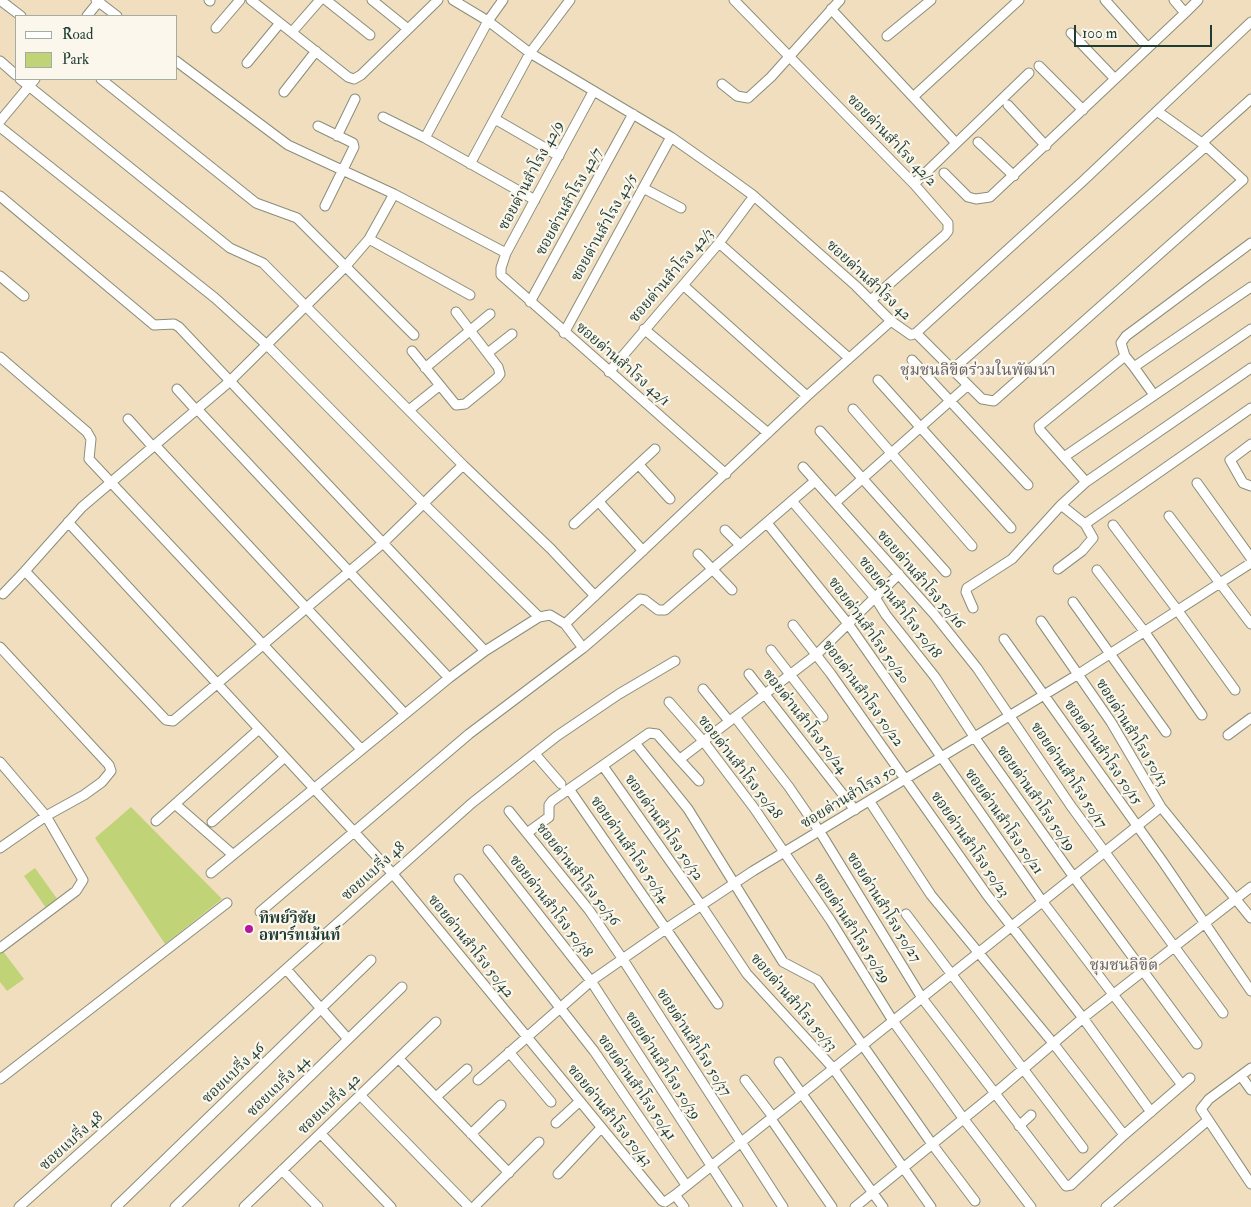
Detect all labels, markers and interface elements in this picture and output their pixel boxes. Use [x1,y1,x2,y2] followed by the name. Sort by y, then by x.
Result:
[15,15,178,80] legend
[1076,15,1214,47] scale bar
[1082,24,1117,43] text: 100 m
[62,25,93,44] text: Road
[62,50,89,69] text: Park
[842,91,940,191] street label: ซอยด่านสำโรง 42/2
[496,118,568,234] street label: ซอยด่านสำโรง 42/9
[533,145,607,259] street label: ซอยด่านสำโรง 42/7
[568,171,642,285] street label: ซอยด่านสำโรง 42/5
[626,225,718,327] street label: ซอยด่านสำโรง 42/3
[822,237,914,325] street label: ซอยด่านสำโรง 42
[571,319,673,411] street label: ซอยด่านสำโรง 42/1
[900,362,1056,382] district label: ชุมชนลิขิตร่วมในพัฒนา
[872,527,968,633] street label: ซอยด่านสำโรง 50/16
[854,553,944,663] street label: ซอยด่านสำโรง 50/18
[823,574,913,688] street label: ซอยด่านสำโรง 50/20
[817,637,907,751] street label: ซอยด่านสำโรง 50/22
[758,666,850,778] street label: ซอยด่านสำโรง 50/24
[1091,676,1171,790] street label: ซอยด่านสำโรง 50/13
[1059,697,1145,809] street label: ซอยด่านสำโรง 50/15
[693,713,785,823] street label: ซอยด่านสำโรง 50/28
[1026,719,1110,833] street label: ซอยด่านสำโรง 50/17
[992,743,1078,855] street label: ซอยด่านสำโรง 50/19
[798,762,900,834] street label: ซอยด่านสำโรง 50
[960,766,1046,878] street label: ซอยด่านสำโรง 50/21
[620,771,706,885] street label: ซอยด่านสำโรง 50/32
[926,788,1012,902] street label: ซอยด่านสำโรง 50/23
[586,793,672,907] street label: ซอยด่านสำโรง 50/34
[531,820,623,930] street label: ซอยด่านสำโรง 50/36
[339,839,409,905] street label: ซอยแบริ่ง 48
[842,850,924,966] street label: ซอยด่านสำโรง 50/27
[504,852,596,962] street label: ซอยด่านสำโรง 50/38
[809,871,893,987] street label: ซอยด่านสำโรง 50/29
[423,892,517,1002] street label: ซอยด่านสำโรง 50/42
[259,911,340,946] place label: ทิพย์วิชัย อพาร์ทเม้นท์
[243,923,255,935] marker: ทิพย์วิชัย อพาร์ทเม้นท์
[746,950,840,1056] street label: ซอยด่านสำโรง 50/33
[1090,957,1158,977] district label: ชุมชนลิขิต
[651,986,735,1100] street label: ซอยด่านสำโรง 50/37
[620,1008,704,1124] street label: ซอยด่านสำโรง 50/39
[593,1032,679,1144] street label: ซอยด่านสำโรง 50/41
[199,1040,269,1108] street label: ซอยแบริ่ง 46
[244,1053,314,1121] street label: ซอยแบริ่ง 44
[563,1062,655,1170] street label: ซอยด่านสำโรง 50/43
[295,1071,365,1139] street label: ซอยแบริ่ง 42
[37,1109,107,1175] street label: ซอยแบริ่ง 48

